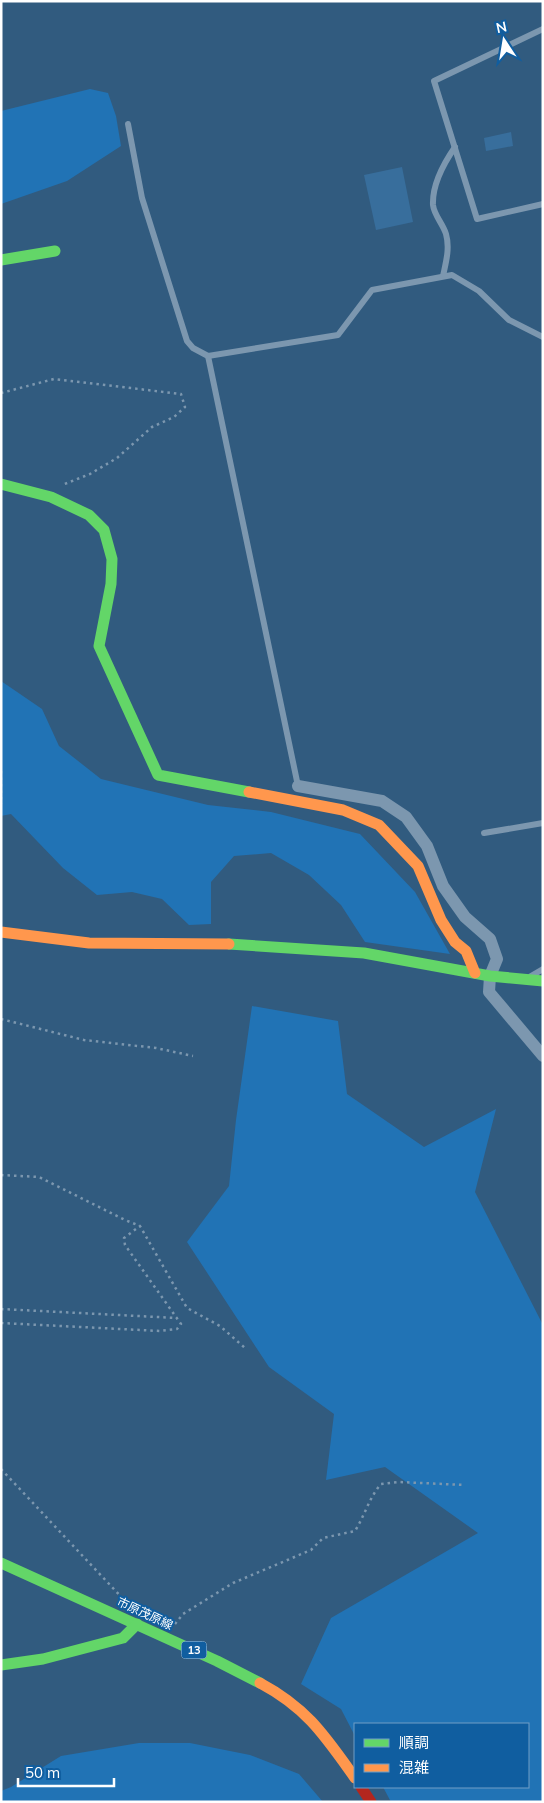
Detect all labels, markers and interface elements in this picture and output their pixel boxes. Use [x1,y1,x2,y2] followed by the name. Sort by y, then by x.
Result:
[479,15,529,65] north arrow
[494,17,508,37] text: N
[115,1594,175,1632] street label: 市原茂原線
[182,1642,206,1658] road number: 13
[354,1723,529,1788] legend
[399,1733,429,1752] text: 順調
[18,1756,114,1788] scale bar
[399,1758,429,1777] text: 混雑
[25,1763,60,1782] text: 50 m

